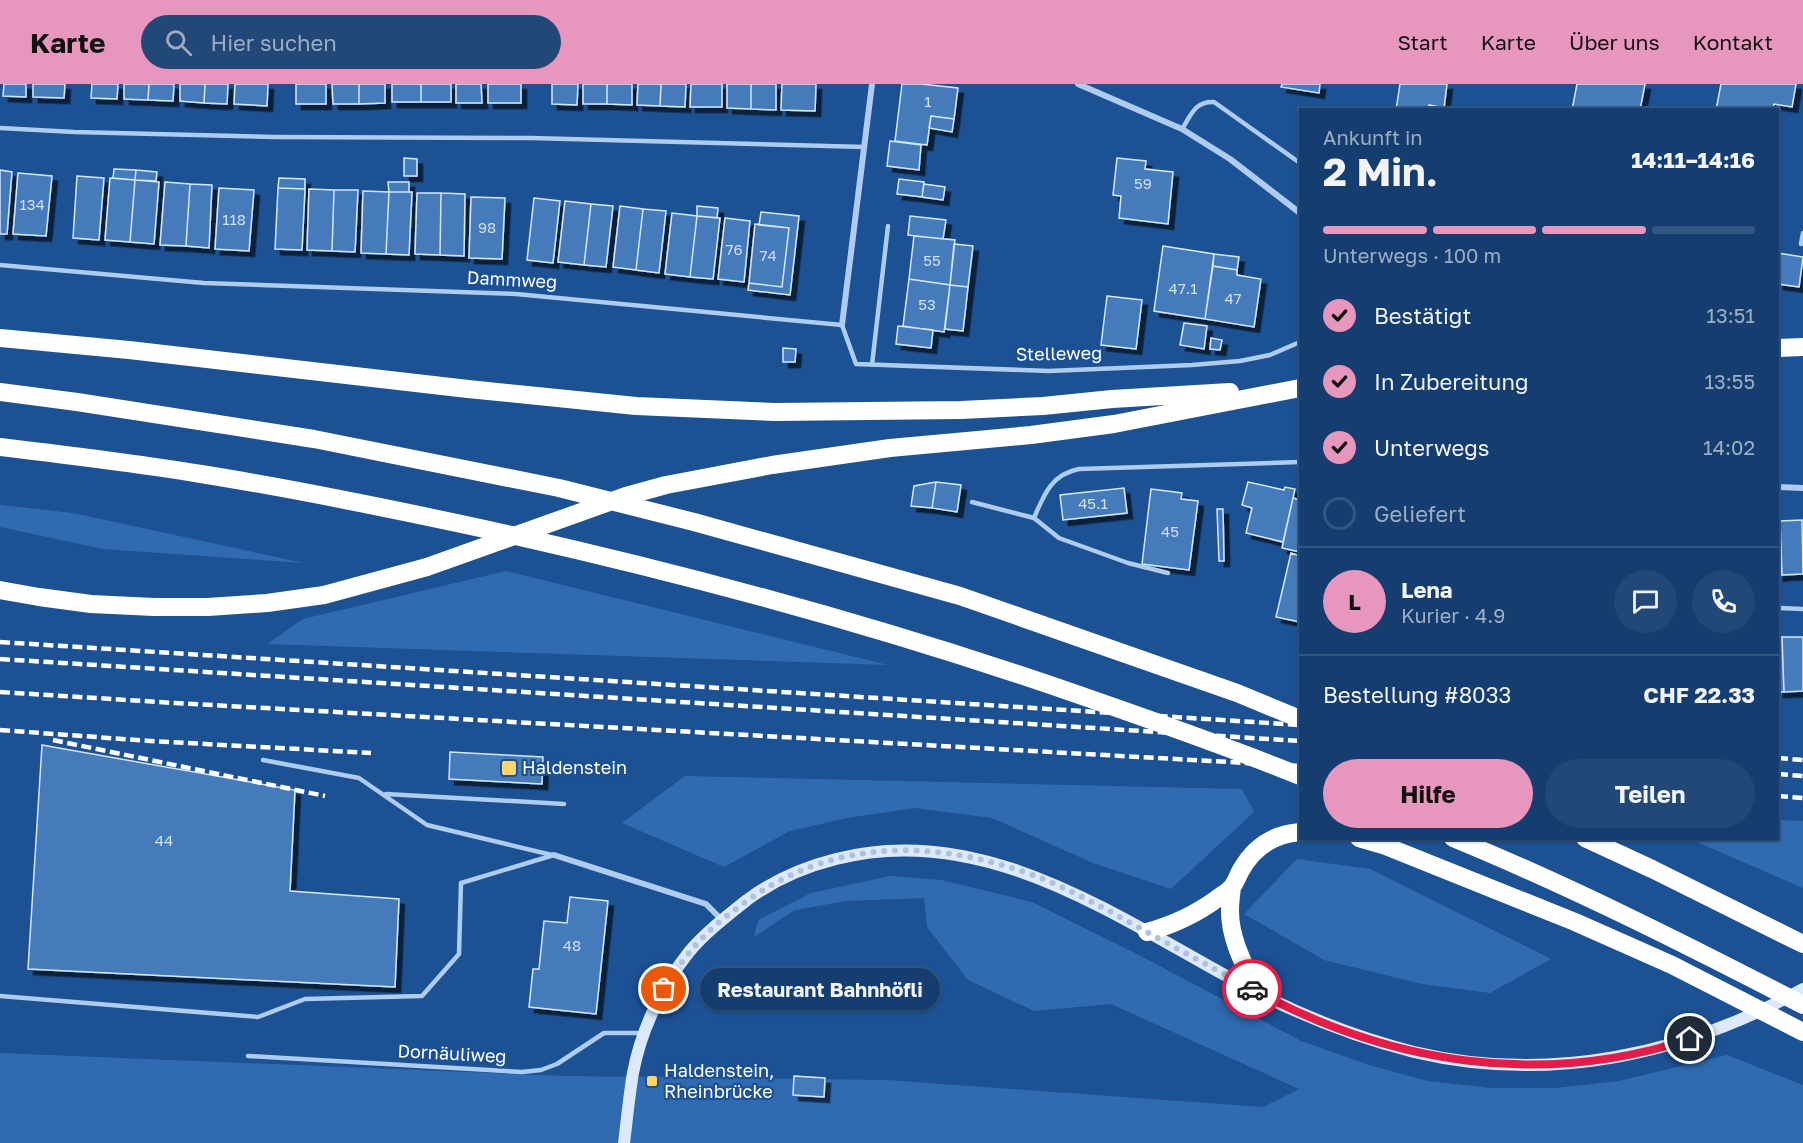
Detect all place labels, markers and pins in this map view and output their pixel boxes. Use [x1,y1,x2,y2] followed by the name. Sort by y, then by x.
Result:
[522,756,627,778] place label: Haldenstein
[500,759,518,777] marker: Haldenstein
[638,963,689,1014] pin
[700,968,940,1010] callout: Restaurant Bahnhöfli
[1664,1013,1715,1064] pin
[664,1059,774,1102] place label: Haldenstein, Rheinbrücke
[645,1074,659,1088] marker: Haldenstein, Rheinbrücke

